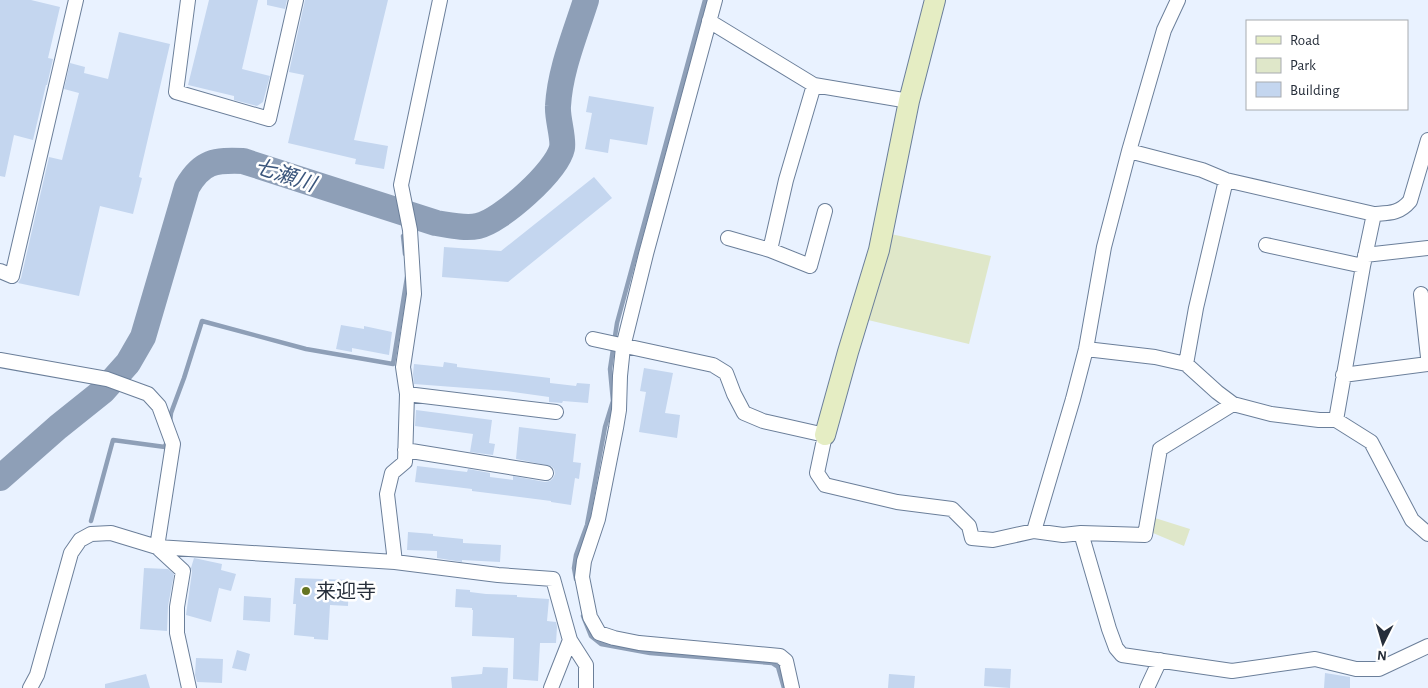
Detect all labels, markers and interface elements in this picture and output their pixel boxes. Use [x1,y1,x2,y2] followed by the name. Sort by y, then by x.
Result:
[1246,20,1408,110] legend
[1290,33,1320,48] text: Road
[1290,58,1316,73] text: Park
[1290,83,1340,98] text: Building
[252,155,320,196] water label: 七瀬川
[316,581,376,602] place label: 来迎寺
[300,585,312,597] marker: 来迎寺
[1358,618,1408,668] north arrow
[1376,648,1387,662] text: N

